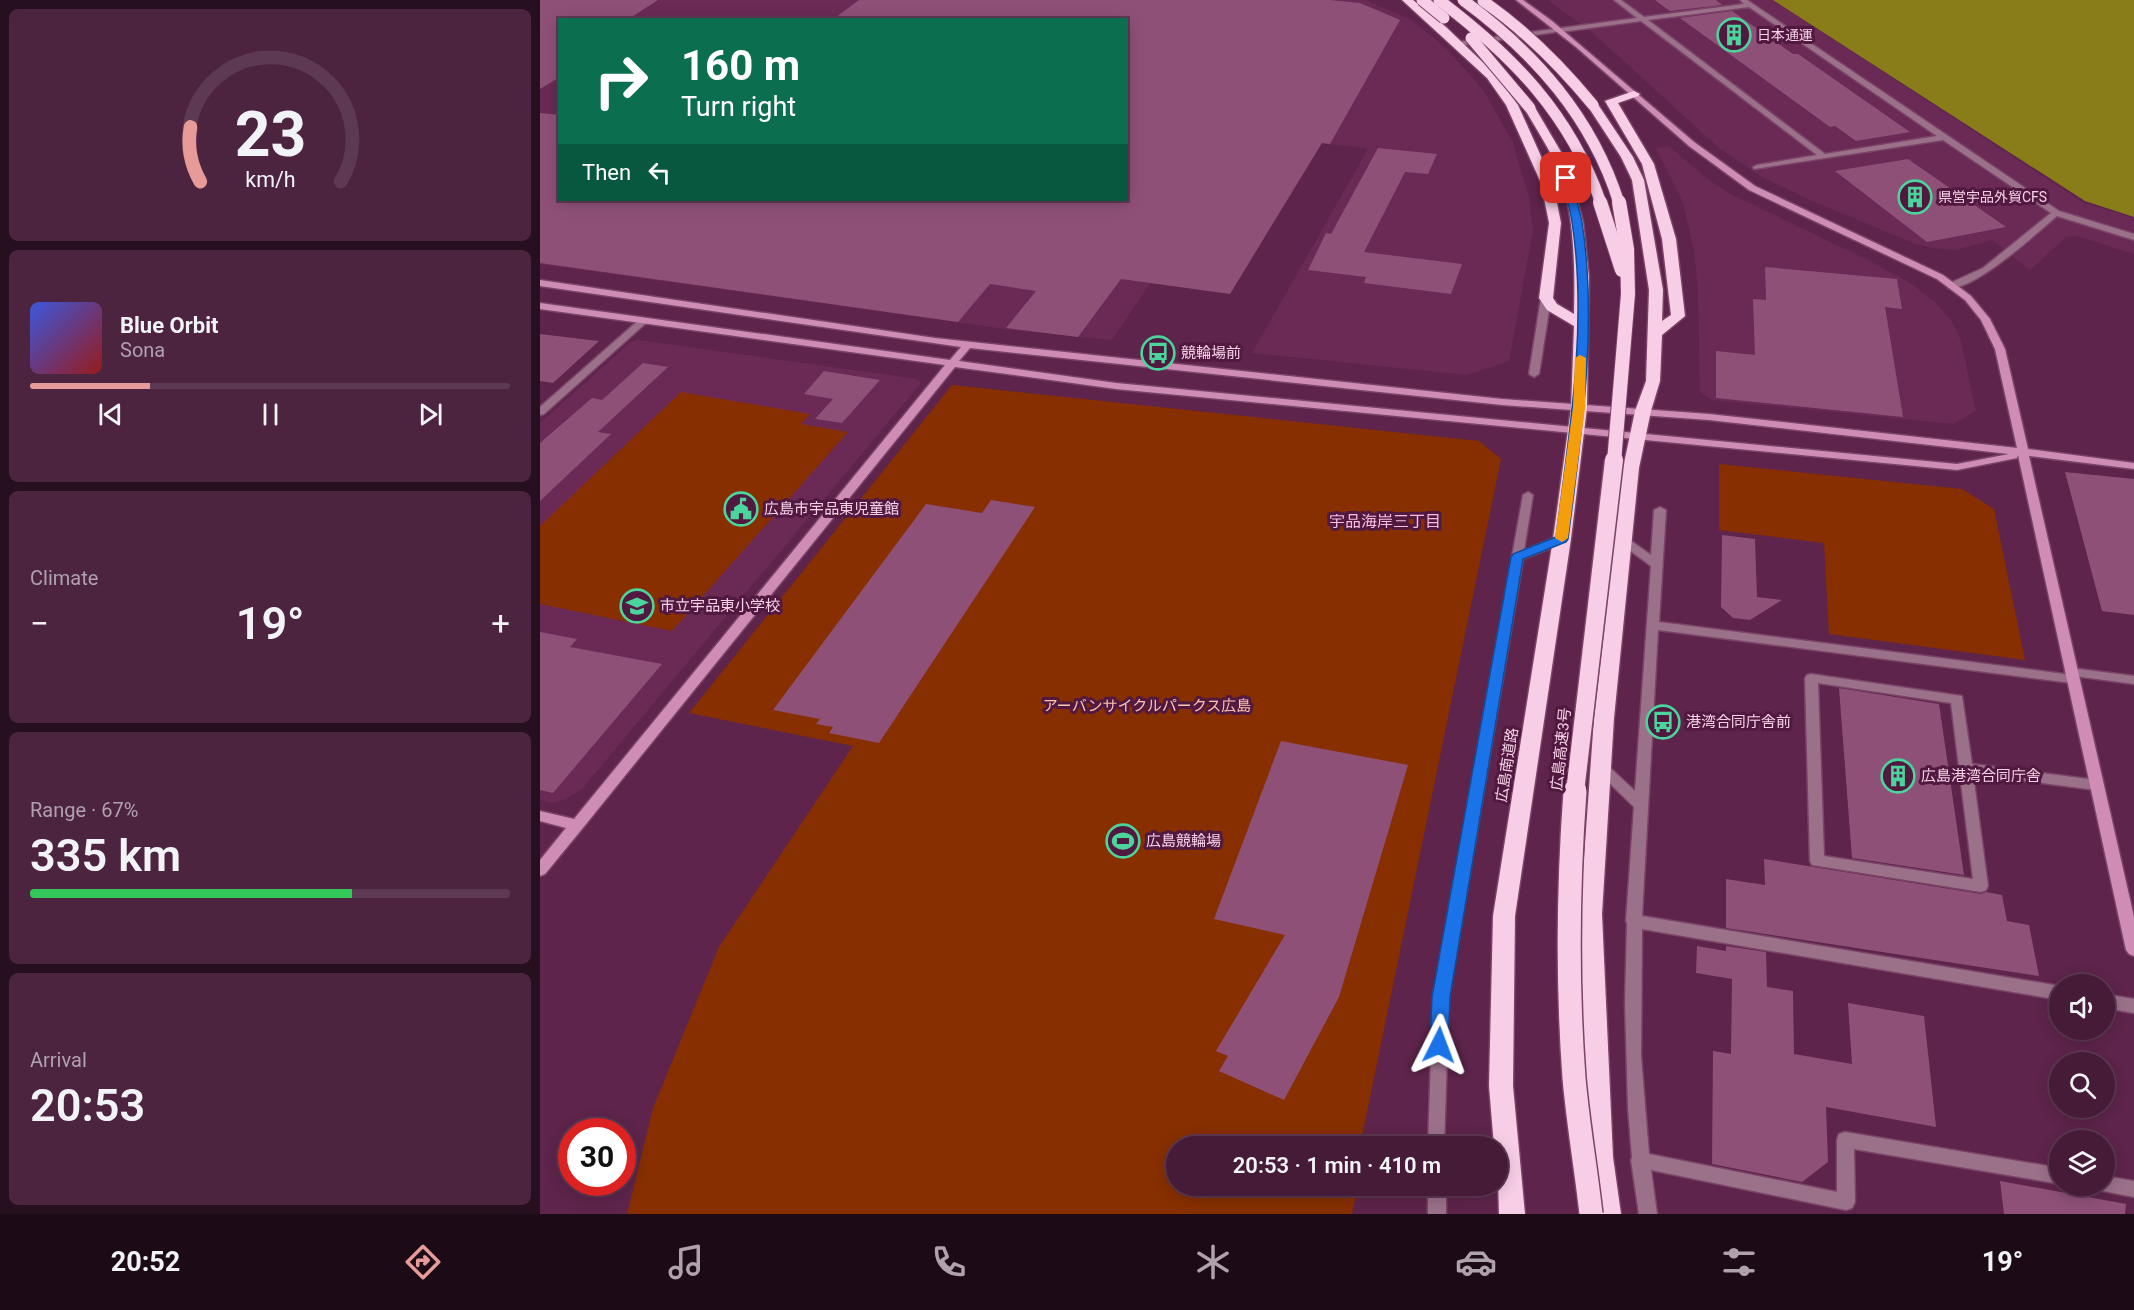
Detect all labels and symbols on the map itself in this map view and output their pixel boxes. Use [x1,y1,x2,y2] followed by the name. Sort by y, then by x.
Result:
[1716,17,1752,53] building icon: 日本通運
[1757,27,1813,43] place label: 日本通運
[1540,152,1591,203] pin
[1897,179,1933,215] building icon: 県営宇品外貿CFS
[1938,189,2047,205] place label: 県営宇品外貿CFS
[1140,335,1176,371] bus stop icon: 競輪場前
[1181,344,1241,362] place label: 競輪場前
[723,491,759,527] public building icon: 広島市宇品東児童館
[764,500,899,518] place label: 広島市宇品東児童館
[1329,512,1441,531] district label: 宇品海岸三丁目
[619,588,655,624] school or university icon: 市立宇品東小学校
[660,597,780,615] place label: 市立宇品東小学校
[1043,697,1251,715] park label: アーバンサイクルパークス広島
[1645,704,1681,740] bus stop icon: 港湾合同庁舎前
[1548,707,1574,791] street label: 広島高速3号
[1686,713,1791,731] place label: 港湾合同庁舎前
[1492,727,1522,803] street label: 広島南道路
[1880,758,1916,794] building icon: 広島港湾合同庁舎
[1921,767,2041,785] place label: 広島港湾合同庁舎
[1105,823,1141,859] sports icon: 広島競輪場
[1146,832,1221,850] place label: 広島競輪場
[1407,1013,1471,1077] position arrow
[558,1118,636,1196] speed limit sign: 30

